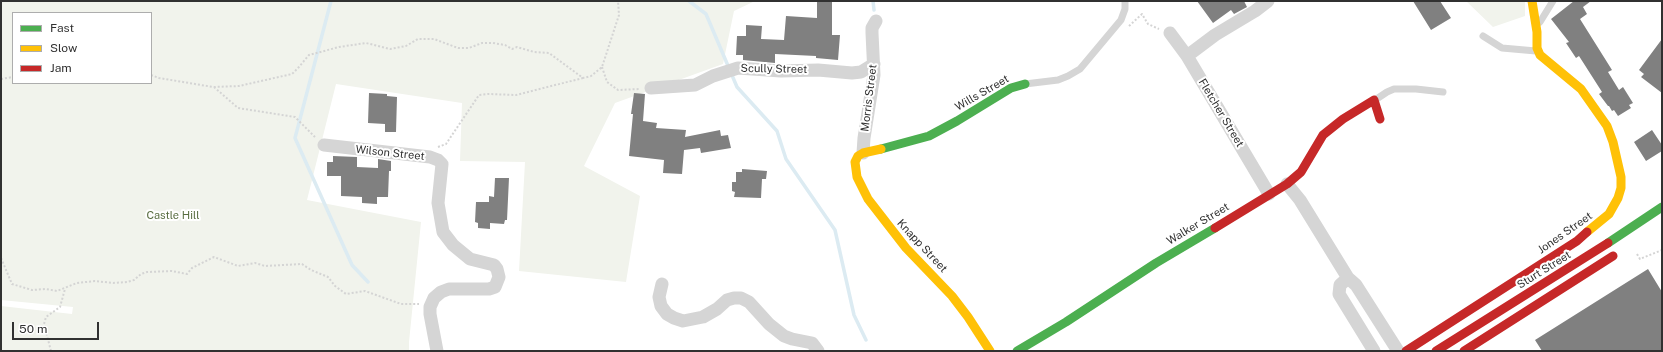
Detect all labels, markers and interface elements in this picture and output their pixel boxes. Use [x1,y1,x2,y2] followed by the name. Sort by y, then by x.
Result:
[12,12,152,84] legend
[50,21,74,35] text: Fast
[50,41,77,55] text: Slow
[50,61,72,75] text: Jam
[741,62,807,76] street label: Scully Street
[858,64,880,132] street label: Morris Street
[953,72,1011,114] street label: Wills Street
[1195,76,1247,150] street label: Fletcher Street
[355,143,425,163] street label: Wilson Street
[1164,200,1232,248] street label: Walker Street
[147,209,199,223] park label: Castle Hill
[1535,209,1595,257] street label: Jones Street
[894,217,950,275] street label: Knapp Street
[1515,248,1573,292] street label: Sturt Street
[14,314,101,340] scale bar
[19,322,47,336] text: 50 m

